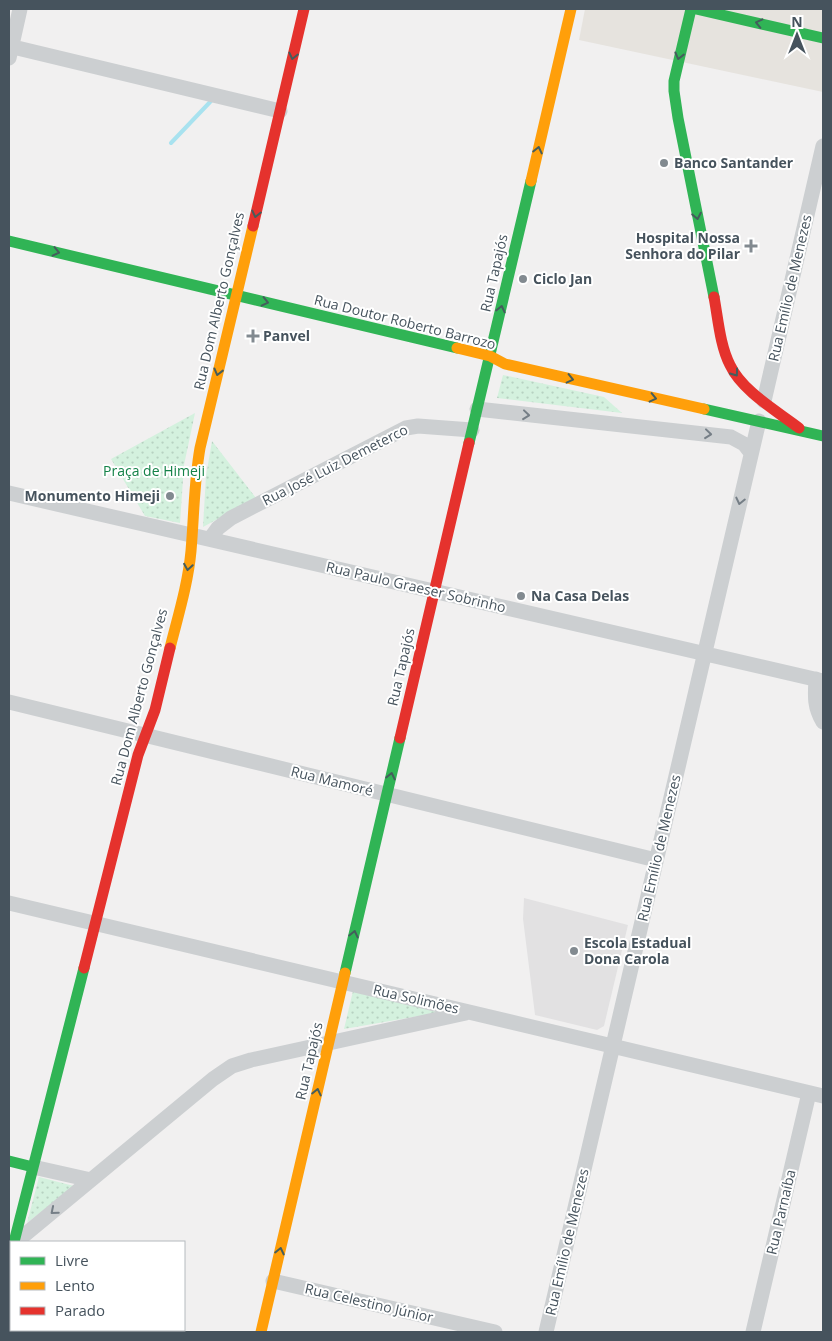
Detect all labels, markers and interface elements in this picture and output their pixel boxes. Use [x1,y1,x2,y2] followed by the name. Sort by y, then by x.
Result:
[772,10,822,60] north arrow
[791,12,803,31] text: N
[754,18,763,29] one-way arrow
[288,52,299,61] one-way arrow
[675,52,685,60] one-way arrow
[532,146,543,155] one-way arrow
[674,153,794,172] place label: Banco Santander
[658,157,670,169] marker: Banco Santander
[189,210,248,392] street label: Rua Dom Alberto Gonçalves
[251,210,262,219] one-way arrow
[692,211,702,220] one-way arrow
[763,212,816,363] street label: Rua Emílio de Menezes
[625,228,741,263] place label: Hospital Nossa Senhora do Pilar
[475,232,512,314] street label: Rua Tapajós
[744,239,758,253] marker: Hospital Nossa Senhora do Pilar
[52,246,61,257] one-way arrow
[533,269,592,288] place label: Ciclo Jan
[517,273,529,285] marker: Ciclo Jan
[312,290,498,353] street label: Rua Doutor Roberto Barrozo
[261,296,270,307] one-way arrow
[495,304,506,313] one-way arrow
[263,326,310,345] place label: Panvel
[247,330,259,342] marker: Panvel
[729,367,738,377] one-way arrow
[213,368,224,377] one-way arrow
[565,373,574,384] one-way arrow
[649,392,658,403] one-way arrow
[522,409,530,420] one-way arrow
[259,420,411,510] street label: Rua José Luiz Demeterco
[704,428,712,439] one-way arrow
[103,461,205,480] park label: Praça de Himeji
[25,486,160,505] place label: Monumento Himeji
[164,490,176,502] marker: Monumento Himeji
[735,496,746,505] one-way arrow
[324,557,508,616] street label: Rua Paulo Graeser Sobrinho
[184,563,194,571] one-way arrow
[531,586,629,605] place label: Na Casa Delas
[515,590,527,602] marker: Na Casa Delas
[106,606,171,787] street label: Rua Dom Alberto Gonçalves
[382,626,419,708] street label: Rua Tapajós
[289,761,375,800] street label: Rua Mamoré
[385,772,396,781] one-way arrow
[632,772,685,923] street label: Rua Emílio de Menezes
[348,930,359,939] one-way arrow
[584,933,691,968] place label: Escola Estadual Dona Carola
[568,945,580,957] marker: Escola Estadual Dona Carola
[371,979,461,1018] street label: Rua Solimões
[290,1020,327,1102] street label: Rua Tapajós
[311,1088,322,1097] one-way arrow
[540,1166,593,1317] street label: Rua Emílio de Menezes
[761,1167,800,1256] street label: Rua Parnaíba
[50,1206,59,1215] one-way arrow
[10,1241,185,1331] legend
[274,1246,285,1255] one-way arrow
[55,1250,89,1270] text: Livre
[55,1275,95,1295] text: Lento
[303,1279,435,1327] street label: Rua Celestino Júnior
[55,1300,105,1320] text: Parado

